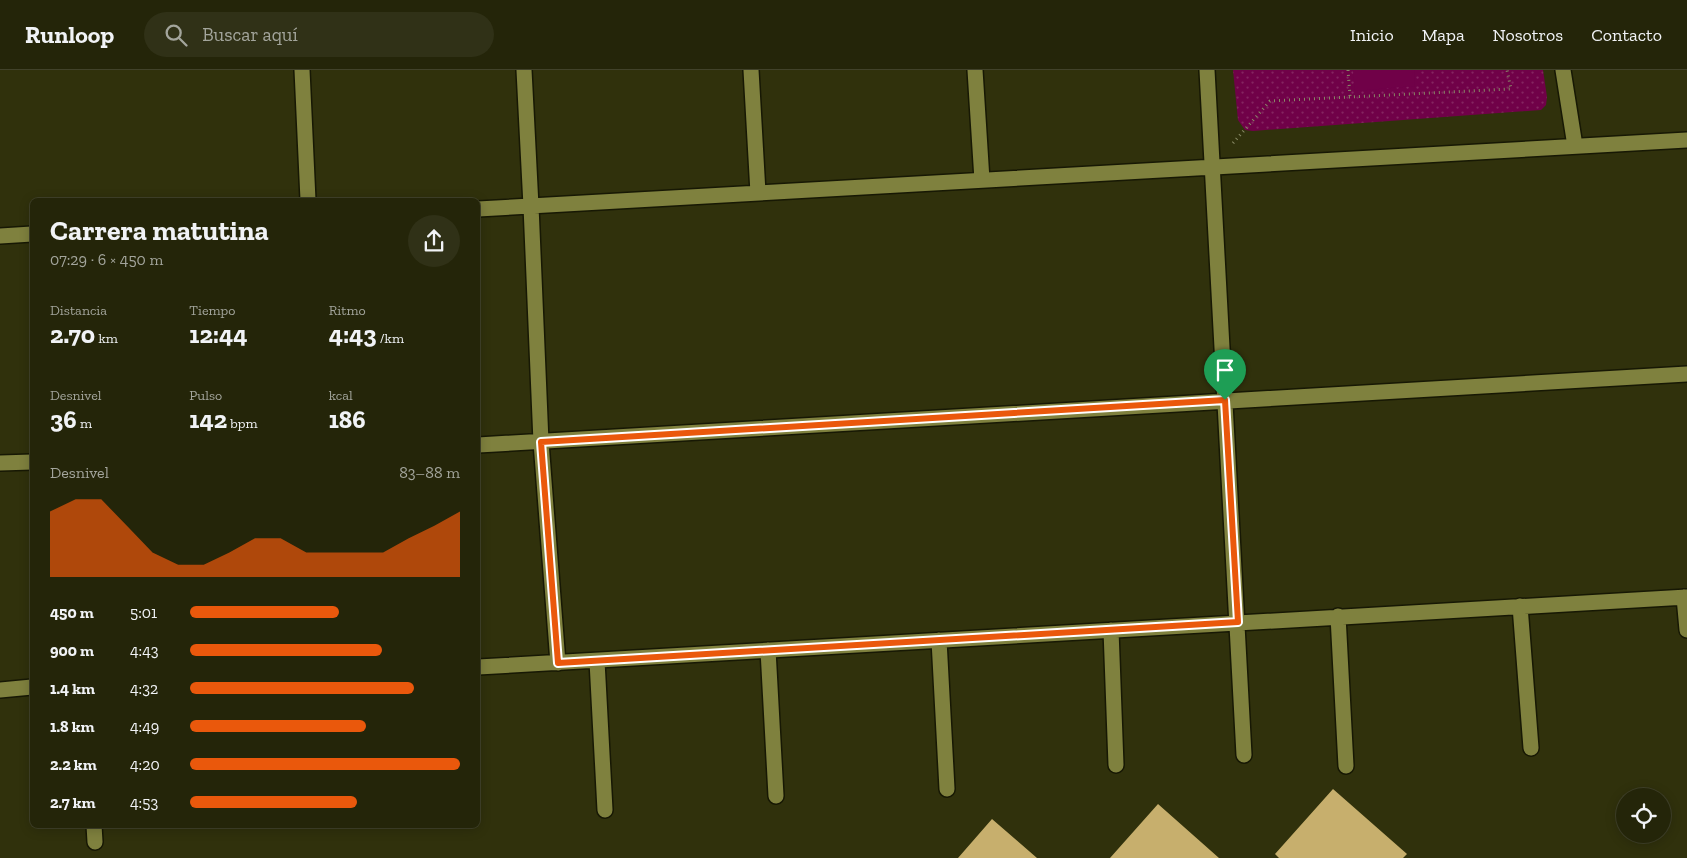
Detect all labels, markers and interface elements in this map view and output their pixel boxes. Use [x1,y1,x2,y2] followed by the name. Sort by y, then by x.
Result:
[144,12,494,57] search box
[25,20,114,49] text: Runloop
[162,21,190,49] icon: search
[202,23,298,46] text: Buscar aquí
[1350,24,1394,46] text: Inicio
[1422,24,1465,46] text: Mapa
[1493,24,1563,46] text: Nosotros
[1591,24,1662,46] text: Contacto
[50,214,269,247] text: Carrera matutina
[408,215,460,267] button: share
[50,250,163,269] text: 07:29 · 6 × 450 m
[50,302,107,319] text: Distancia
[189,302,235,319] text: Tiempo
[329,302,366,319] text: Ritmo
[50,319,95,349] text: 2.70
[189,319,248,349] text: 12:44
[329,319,377,349] text: 4:43
[95,330,118,347] text: km
[377,330,404,347] text: /km
[1204,349,1246,400] pin
[1211,356,1239,384] icon: arrive
[50,387,102,404] text: Desnivel
[189,387,222,404] text: Pulso
[329,387,353,404] text: kcal
[50,404,77,434] text: 36
[189,404,227,434] text: 142
[329,404,366,434] text: 186
[77,415,92,432] text: m
[227,415,258,432] text: bpm
[50,463,109,482] text: Desnivel
[399,463,460,482] text: 83–88 m
[50,603,94,622] text: 450 m
[130,603,157,622] text: 5:01
[50,641,94,660] text: 900 m
[130,641,159,660] text: 4:43
[50,679,95,698] text: 1.4 km
[130,679,158,698] text: 4:32
[50,717,95,736] text: 1.8 km
[130,717,159,736] text: 4:49
[50,755,97,774] text: 2.2 km
[130,755,160,774] text: 4:20
[1616,788,1671,843] map controls
[1616,788,1671,843] button: locate
[50,793,96,812] text: 2.7 km
[130,793,158,812] text: 4:53

